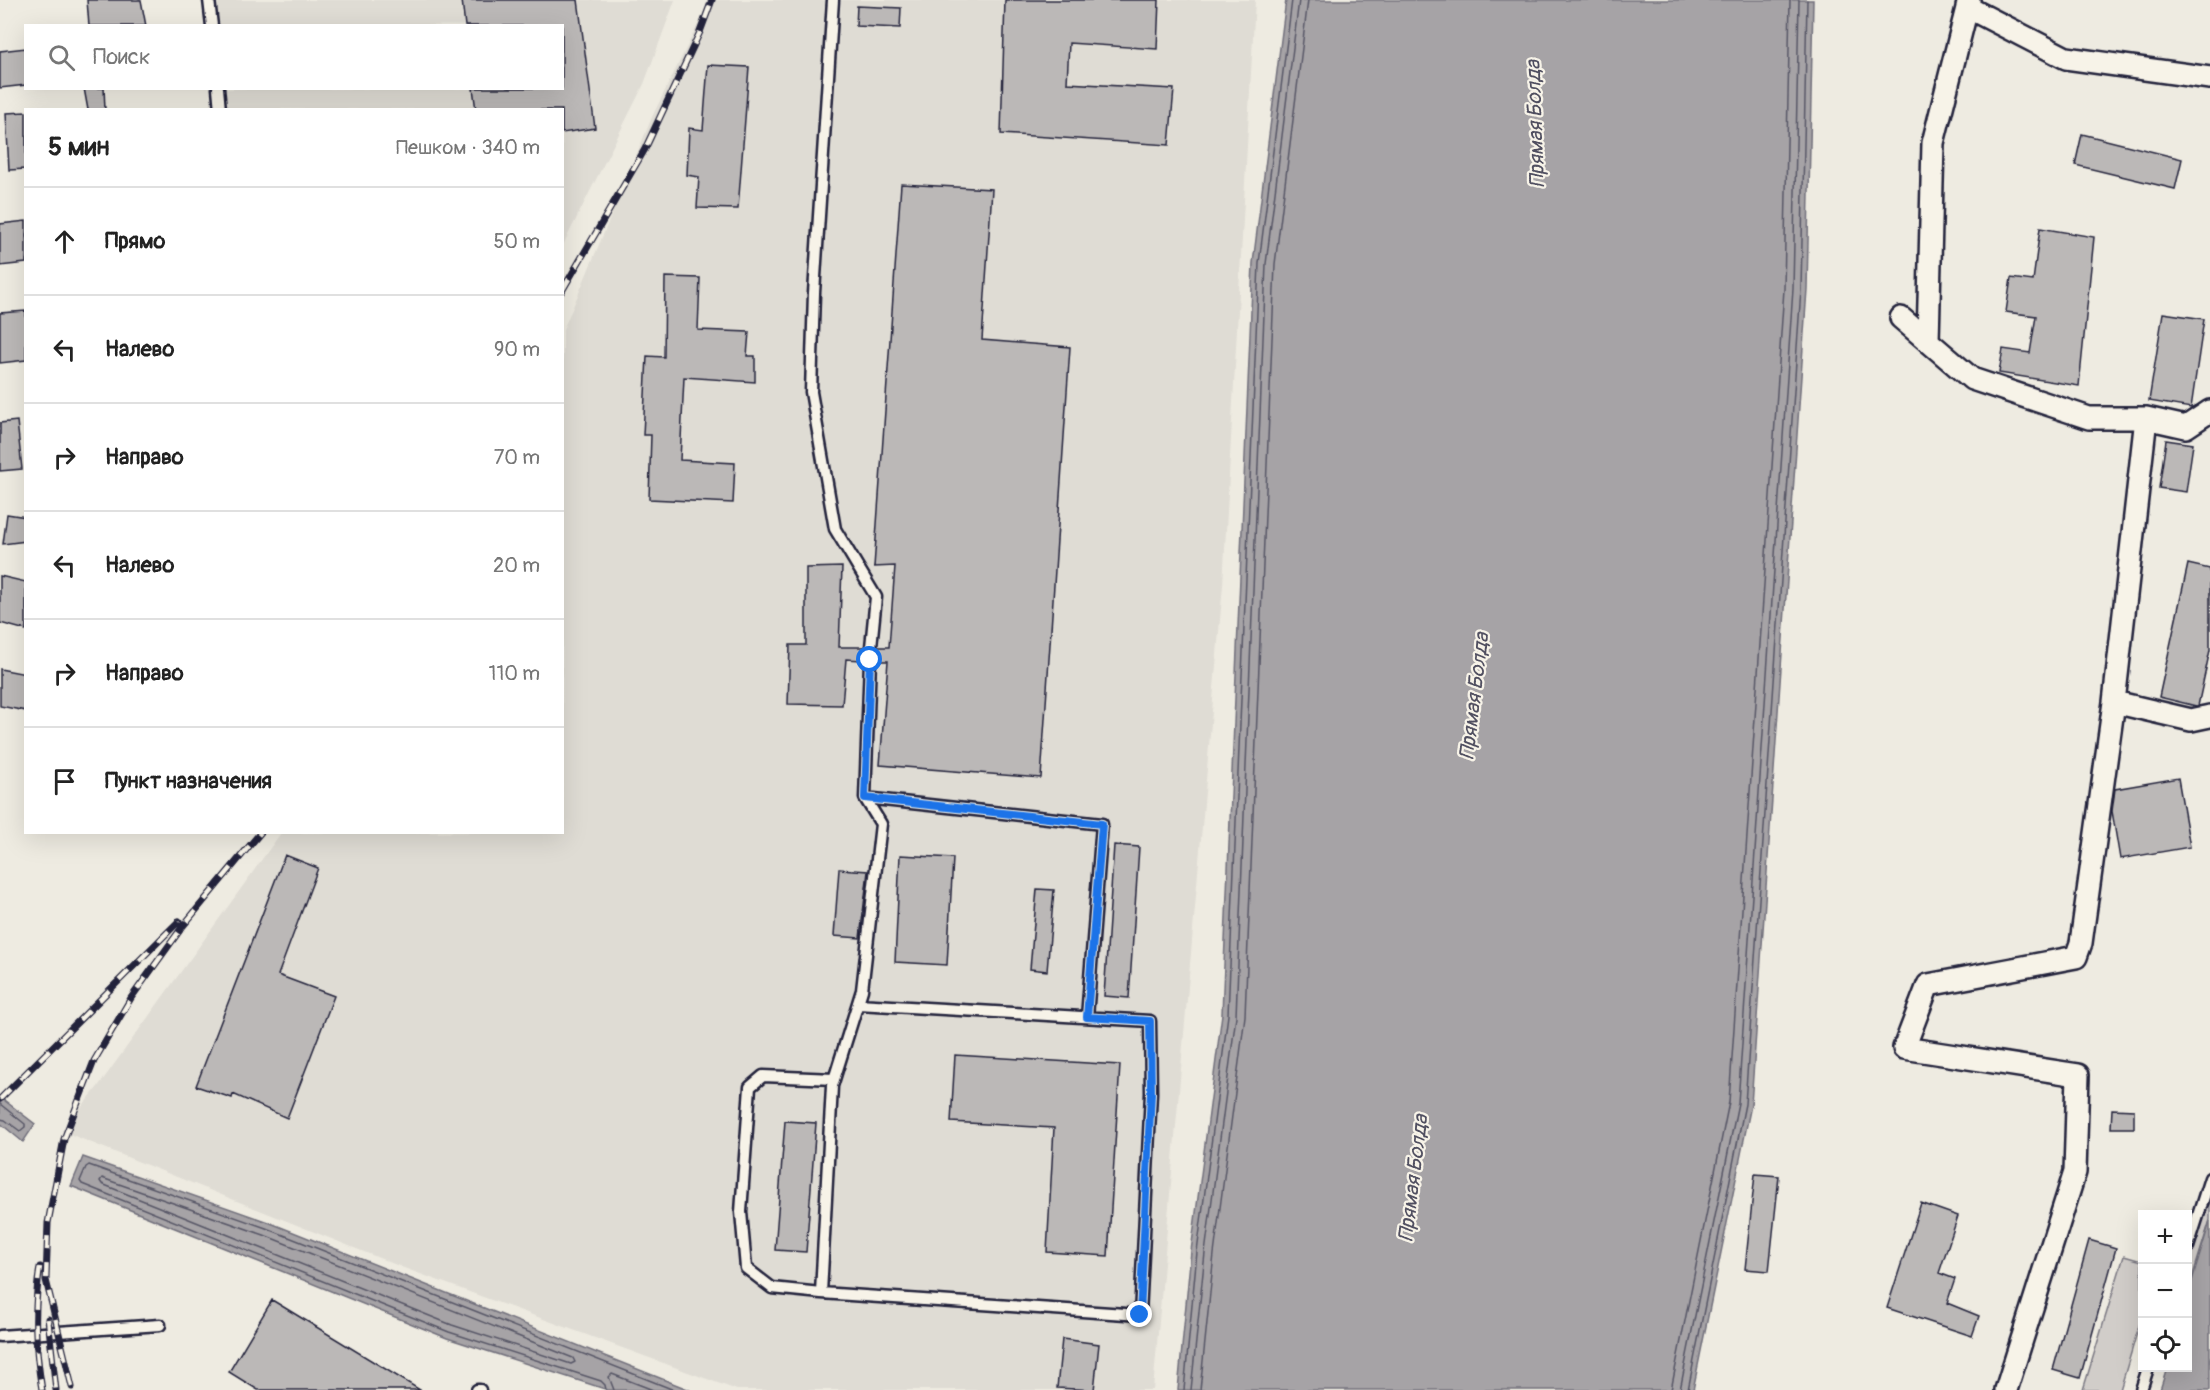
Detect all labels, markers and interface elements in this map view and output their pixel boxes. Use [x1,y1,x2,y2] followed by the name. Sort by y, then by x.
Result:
[24,24,564,90] search box
[45,41,78,74] icon: search
[93,43,150,71] text: Поиск
[1520,58,1551,188] water label: Прямая Болда
[48,131,109,163] text: 5 мин
[396,135,540,160] text: Пешком · 340 m
[48,225,81,258] icon: ahead
[105,227,165,255] text: Прямо
[493,229,540,254] text: 50 m
[48,333,81,366] icon: left
[105,335,174,363] text: Налево
[494,337,540,362] text: 90 m
[48,441,81,474] icon: right
[105,443,184,471] text: Направо
[494,445,540,470] text: 70 m
[48,549,81,582] icon: left
[105,551,174,579] text: Налево
[493,553,540,578] text: 20 m
[1453,630,1496,761] water label: Прямая Болда
[856,646,882,672] route start
[48,657,81,690] icon: right
[105,659,184,687] text: Направо
[489,661,540,686] text: 110 m
[48,765,81,798] icon: arrive
[105,767,272,795] text: Пункт назначения
[1392,1112,1435,1243] water label: Прямая Болда
[2138,1210,2192,1372] map controls
[2138,1210,2192,1264] button: +
[2138,1264,2192,1318] button: −
[1126,1301,1152,1327] route end
[2138,1318,2192,1372] button: locate

